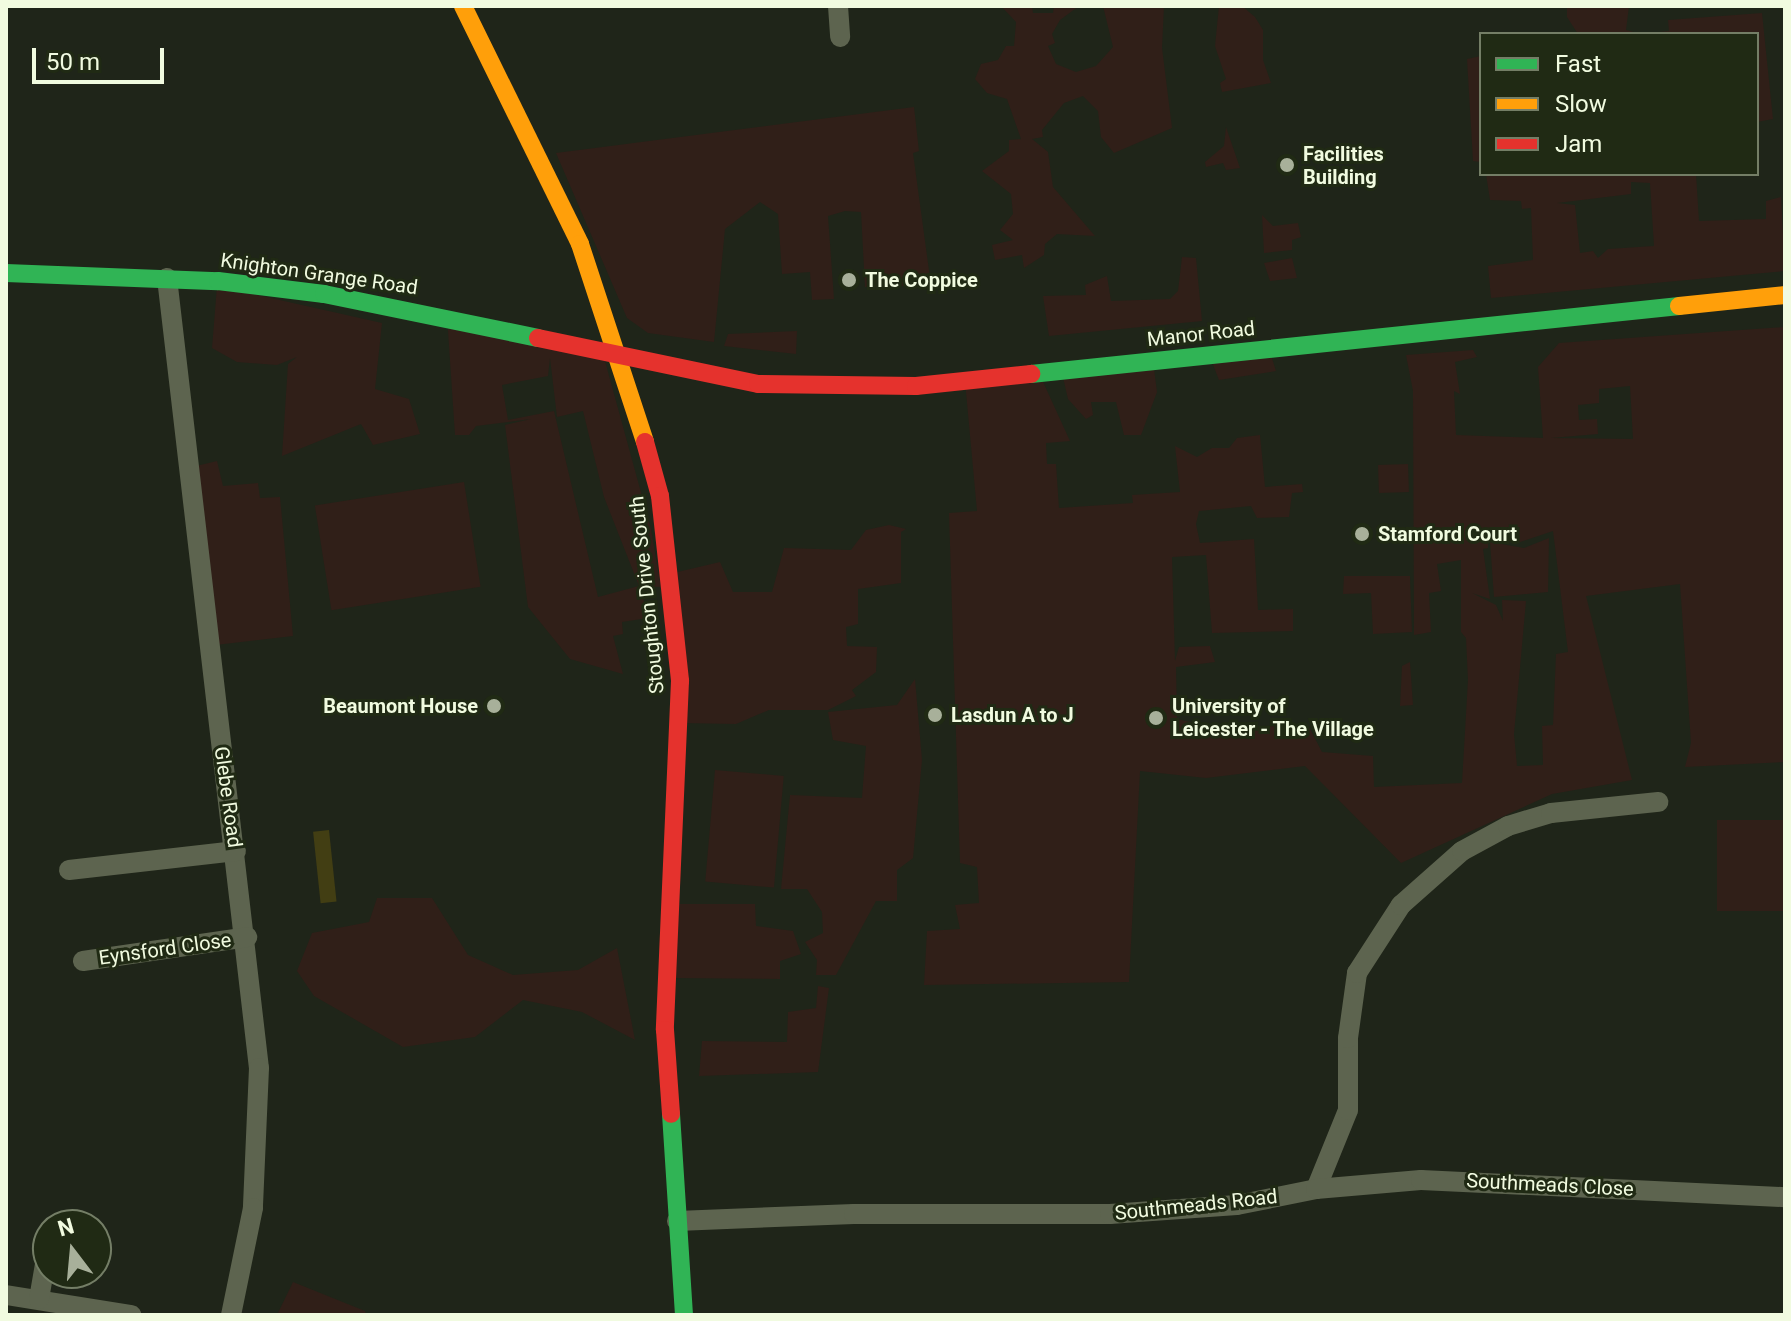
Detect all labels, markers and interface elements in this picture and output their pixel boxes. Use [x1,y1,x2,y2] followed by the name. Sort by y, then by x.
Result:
[36,32,168,82] scale bar
[1479,32,1759,176] legend
[46,48,100,76] text: 50 m
[1555,50,1601,78] text: Fast
[1555,90,1607,118] text: Slow
[1555,130,1602,158] text: Jam
[1303,142,1384,189] place label: Facilities Building
[1278,156,1296,174] marker: Facilities Building
[219,248,419,300] street label: Knighton Grange Road
[865,268,978,292] place label: The Coppice
[840,271,858,289] marker: The Coppice
[1146,316,1256,352] street label: Manor Road
[625,495,669,695] street label: Stoughton Drive South
[1378,522,1517,546] place label: Stamford Court
[1353,525,1371,543] marker: Stamford Court
[323,694,478,718] place label: Beaumont House
[1172,694,1374,741] place label: University of Leicester - The Village
[485,697,503,715] marker: Beaumont House
[951,703,1074,727] place label: Lasdun A to J
[926,706,944,724] marker: Lasdun A to J
[1147,709,1165,727] marker: University of Leicester - The Village
[209,745,247,849] street label: Glebe Road
[97,928,233,970] street label: Eynsford Close
[1466,1169,1634,1201] street label: Southmeads Close
[1114,1185,1278,1225] street label: Southmeads Road
[32,1209,112,1289] north arrow
[55,1213,77,1242] text: N

